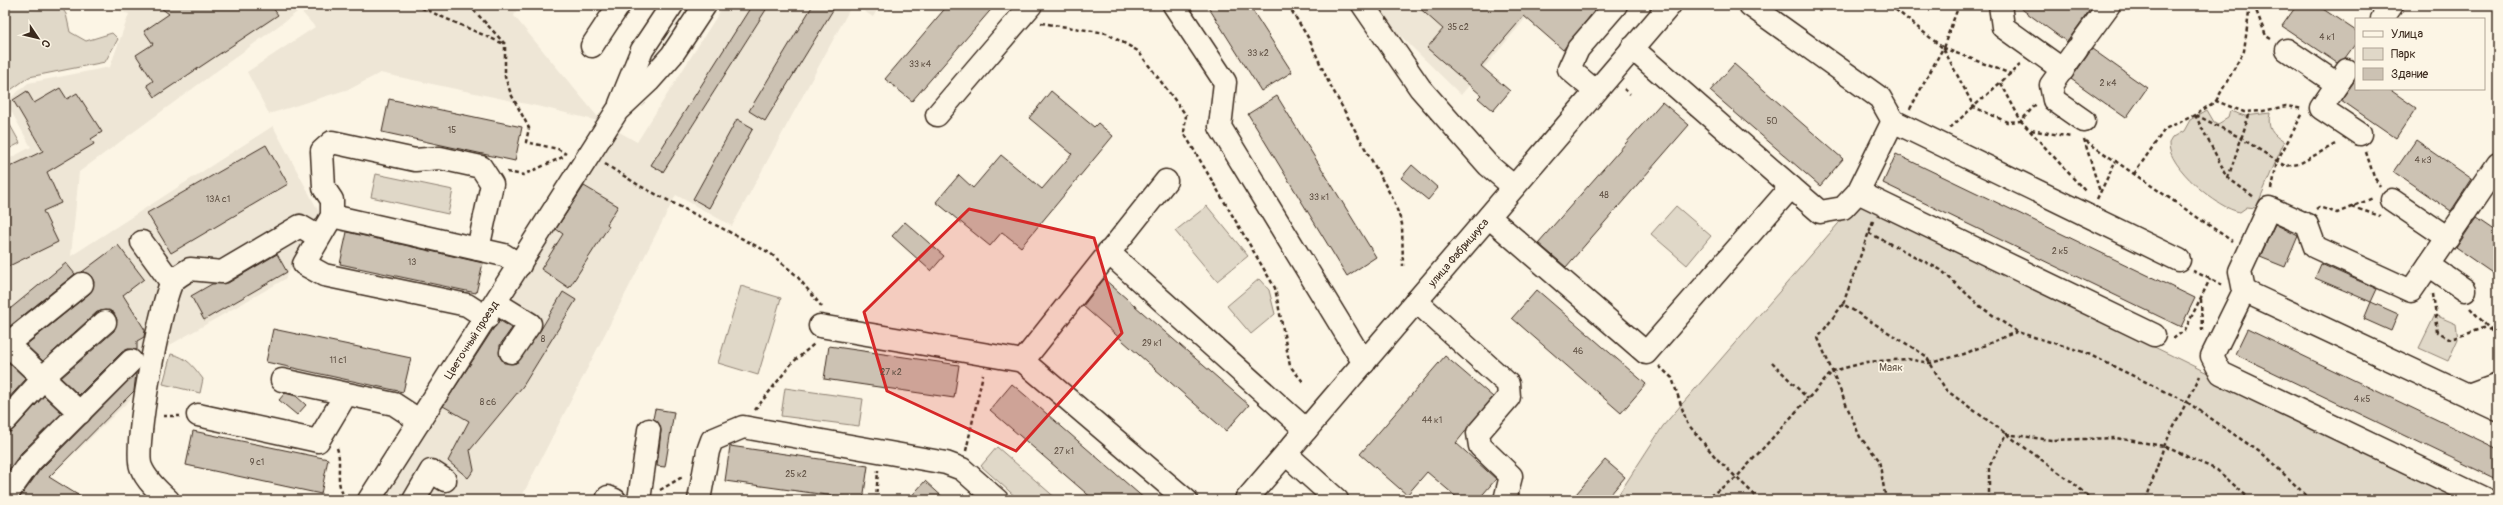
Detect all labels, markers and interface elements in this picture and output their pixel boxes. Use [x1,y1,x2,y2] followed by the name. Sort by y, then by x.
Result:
[18,18,58,58] north arrow
[2355,18,2485,90] legend
[1447,22,1469,33] house number: 35 c2
[2391,27,2423,42] text: Улица
[2319,32,2335,43] house number: 4 к1
[38,37,53,50] text: С
[2391,47,2416,62] text: Парк
[1247,48,1269,59] house number: 33 к2
[909,59,932,70] house number: 33 к4
[2391,67,2428,82] text: Здание
[2100,78,2117,89] house number: 2 к4
[1766,116,1778,127] house number: 50
[448,125,456,136] house number: 15
[2415,155,2431,166] house number: 4 к3
[1599,190,1609,201] house number: 48
[1309,192,1329,203] house number: 33 к1
[206,194,230,205] house number: 13А с1
[1425,216,1491,290] street label: улица Фабрициуса
[2052,246,2068,257] house number: 2 к5
[408,257,416,268] house number: 13
[442,298,501,382] street label: Цветочный проезд
[541,334,546,345] house number: 8
[1142,338,1162,349] house number: 29 к1
[1573,346,1583,357] house number: 46
[329,355,347,366] house number: 11 с1
[1879,361,1903,374] park label: Маяк
[880,367,902,378] house number: 27 к2
[2354,394,2370,405] house number: 4 к5
[480,397,496,408] house number: 8 с6
[1422,415,1442,426] house number: 44 к1
[1054,446,1074,457] house number: 27 к1
[250,457,264,468] house number: 9 с1
[785,469,807,480] house number: 25 к2

